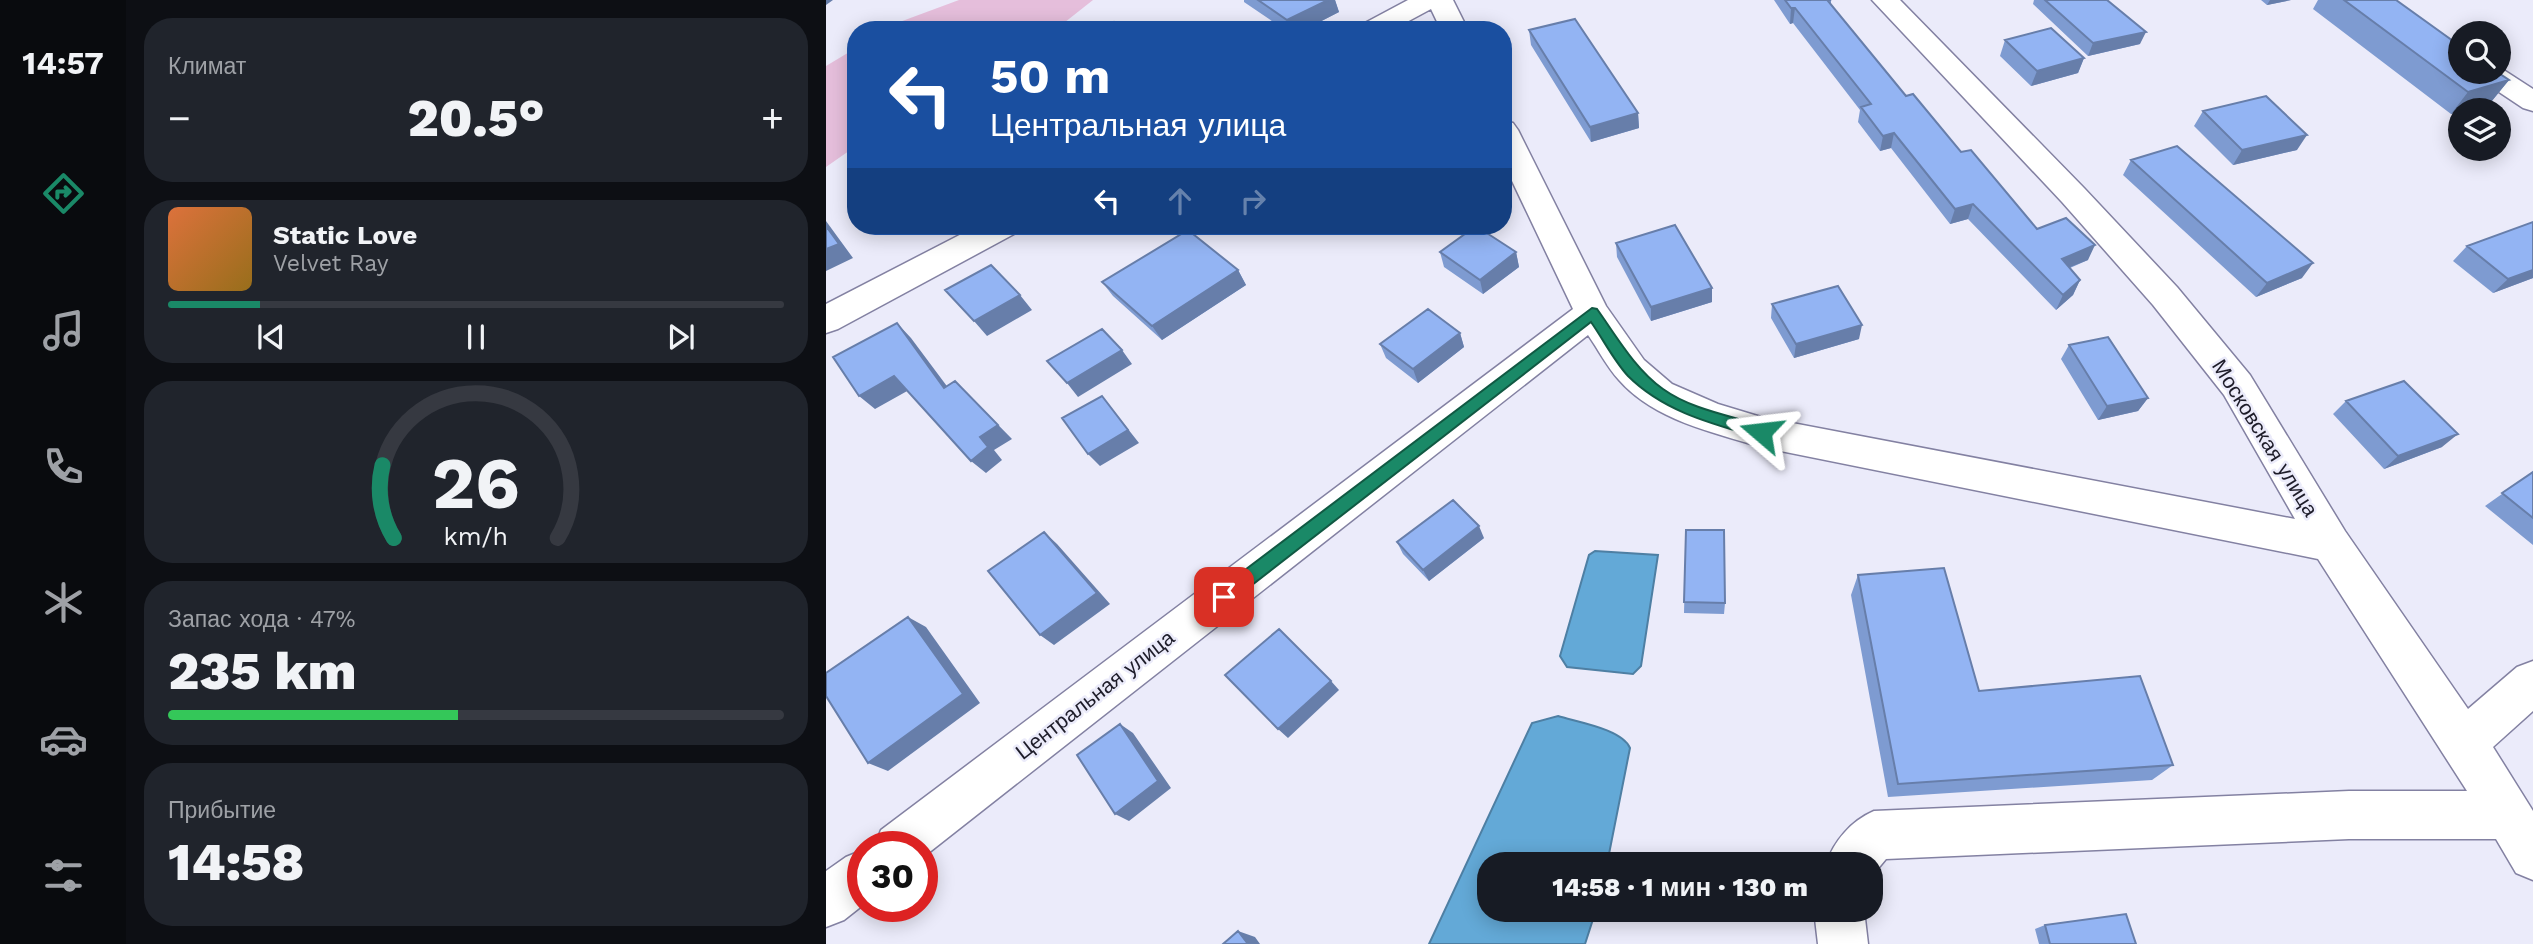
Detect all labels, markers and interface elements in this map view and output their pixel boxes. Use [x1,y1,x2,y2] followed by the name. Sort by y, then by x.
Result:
[2448,21,2511,161] map controls
[2448,21,2511,84] button: search
[22,44,104,82] text: 14:57
[990,47,1110,105] text: 50 m
[875,49,966,140] icon: left
[168,53,246,80] text: Климат
[407,88,545,149] text: 20.5°
[168,96,191,140] text: −
[761,96,784,140] text: +
[2448,98,2511,161] button: layers
[990,106,1286,144] text: Центральная улица
[39,169,88,218] icon: directions
[1088,182,1126,220] icon: left
[1161,182,1199,220] icon: ahead
[1234,182,1272,220] icon: right
[273,220,417,250] text: Static Love
[273,250,389,277] text: Velvet Ray
[39,306,88,355] icon: music
[252,318,290,356] icon: previous
[457,318,495,356] icon: pause
[662,318,700,356] icon: next
[2207,355,2324,521] street label: Московская улица
[1724,395,1798,469] position arrow
[432,440,520,526] text: 26
[39,442,88,491] icon: phone
[444,522,508,551] text: km/h
[1194,567,1254,627] pin
[39,578,88,627] icon: climate
[1205,578,1243,616] icon: arrive
[168,606,355,633] text: Запас хода · 47%
[1010,625,1179,764] street label: Центральная улица
[168,641,357,702] text: 235 km
[39,715,88,764] icon: car
[168,797,276,824] text: Прибытие
[847,831,938,922] speed limit sign: 30
[168,832,304,893] text: 14:58
[39,851,88,900] icon: filters
[1552,872,1808,902] text: 14:58 · 1 мин · 130 m

